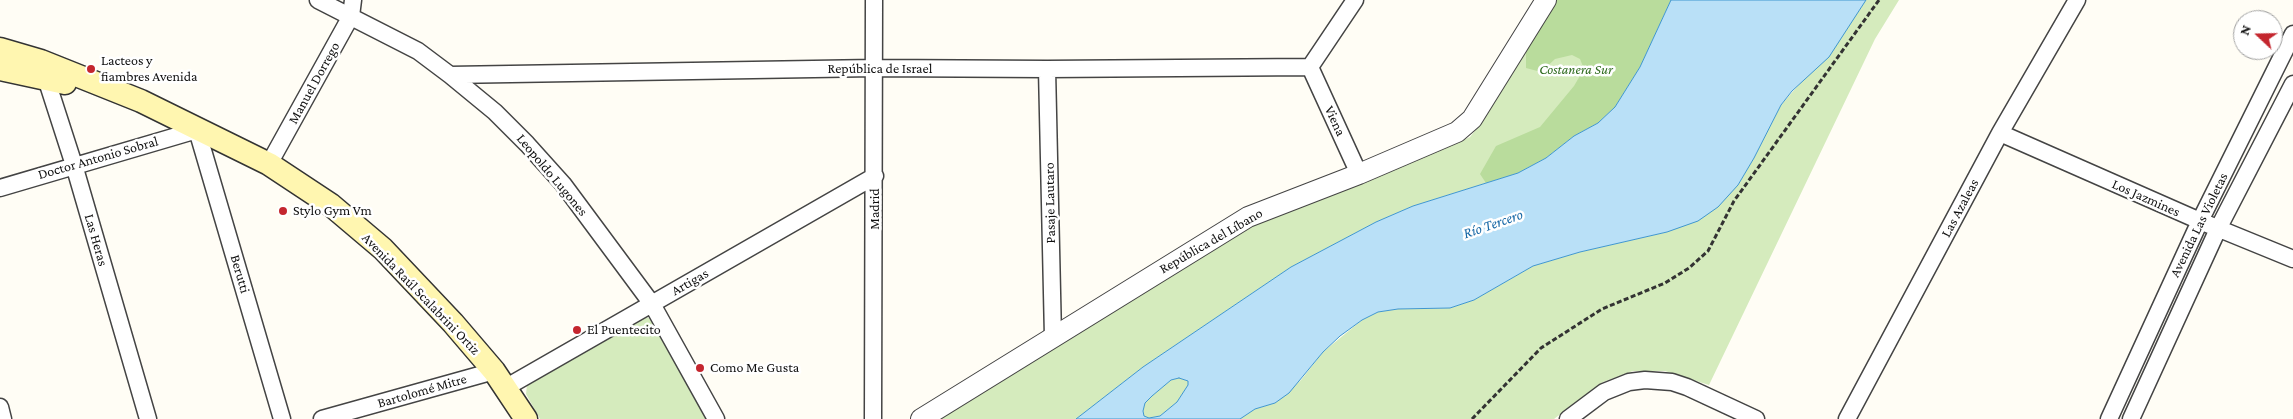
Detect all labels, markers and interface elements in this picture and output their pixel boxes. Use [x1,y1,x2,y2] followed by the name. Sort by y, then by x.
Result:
[2233,10,2283,60] north arrow
[2236,23,2254,37] text: N
[285,39,343,127] street label: Manuel Dorrego
[101,53,198,85] place label: Lacteos y fiambres Avenida
[828,61,932,77] street label: República de Israel
[1539,62,1613,78] park label: Costanera Sur
[85,63,97,75] marker: Lacteos y fiambres Avenida
[1321,103,1349,139] street label: Viena
[513,130,591,220] street label: Leopoldo Lugones
[36,133,160,183] street label: Doctor Antonio Sobral
[1041,162,1059,244] street label: Pasaje Lautaro
[2166,170,2232,280] street label: Avenida Las Violetas
[1938,176,1982,240] street label: Las Azaleas
[2109,176,2183,220] street label: Los Jazmines
[867,188,883,230] street label: Madrid
[293,203,372,219] place label: Stylo Gym Vm
[277,205,289,217] marker: Stylo Gym Vm
[1156,205,1266,277] street label: República del Líbano
[1461,205,1525,243] water label: Río Tercero
[81,212,111,268] street label: Las Heras
[358,230,484,358] street label: Avenida Raúl Scalabrini Ortiz
[227,253,253,295] street label: Berutti
[669,265,711,299] street label: Artigas
[587,322,661,338] place label: El Puentecito
[571,324,583,336] marker: El Puentecito
[710,360,799,376] place label: Como Me Gusta
[694,362,706,374] marker: Como Me Gusta
[375,370,469,412] street label: Bartolomé Mitre

